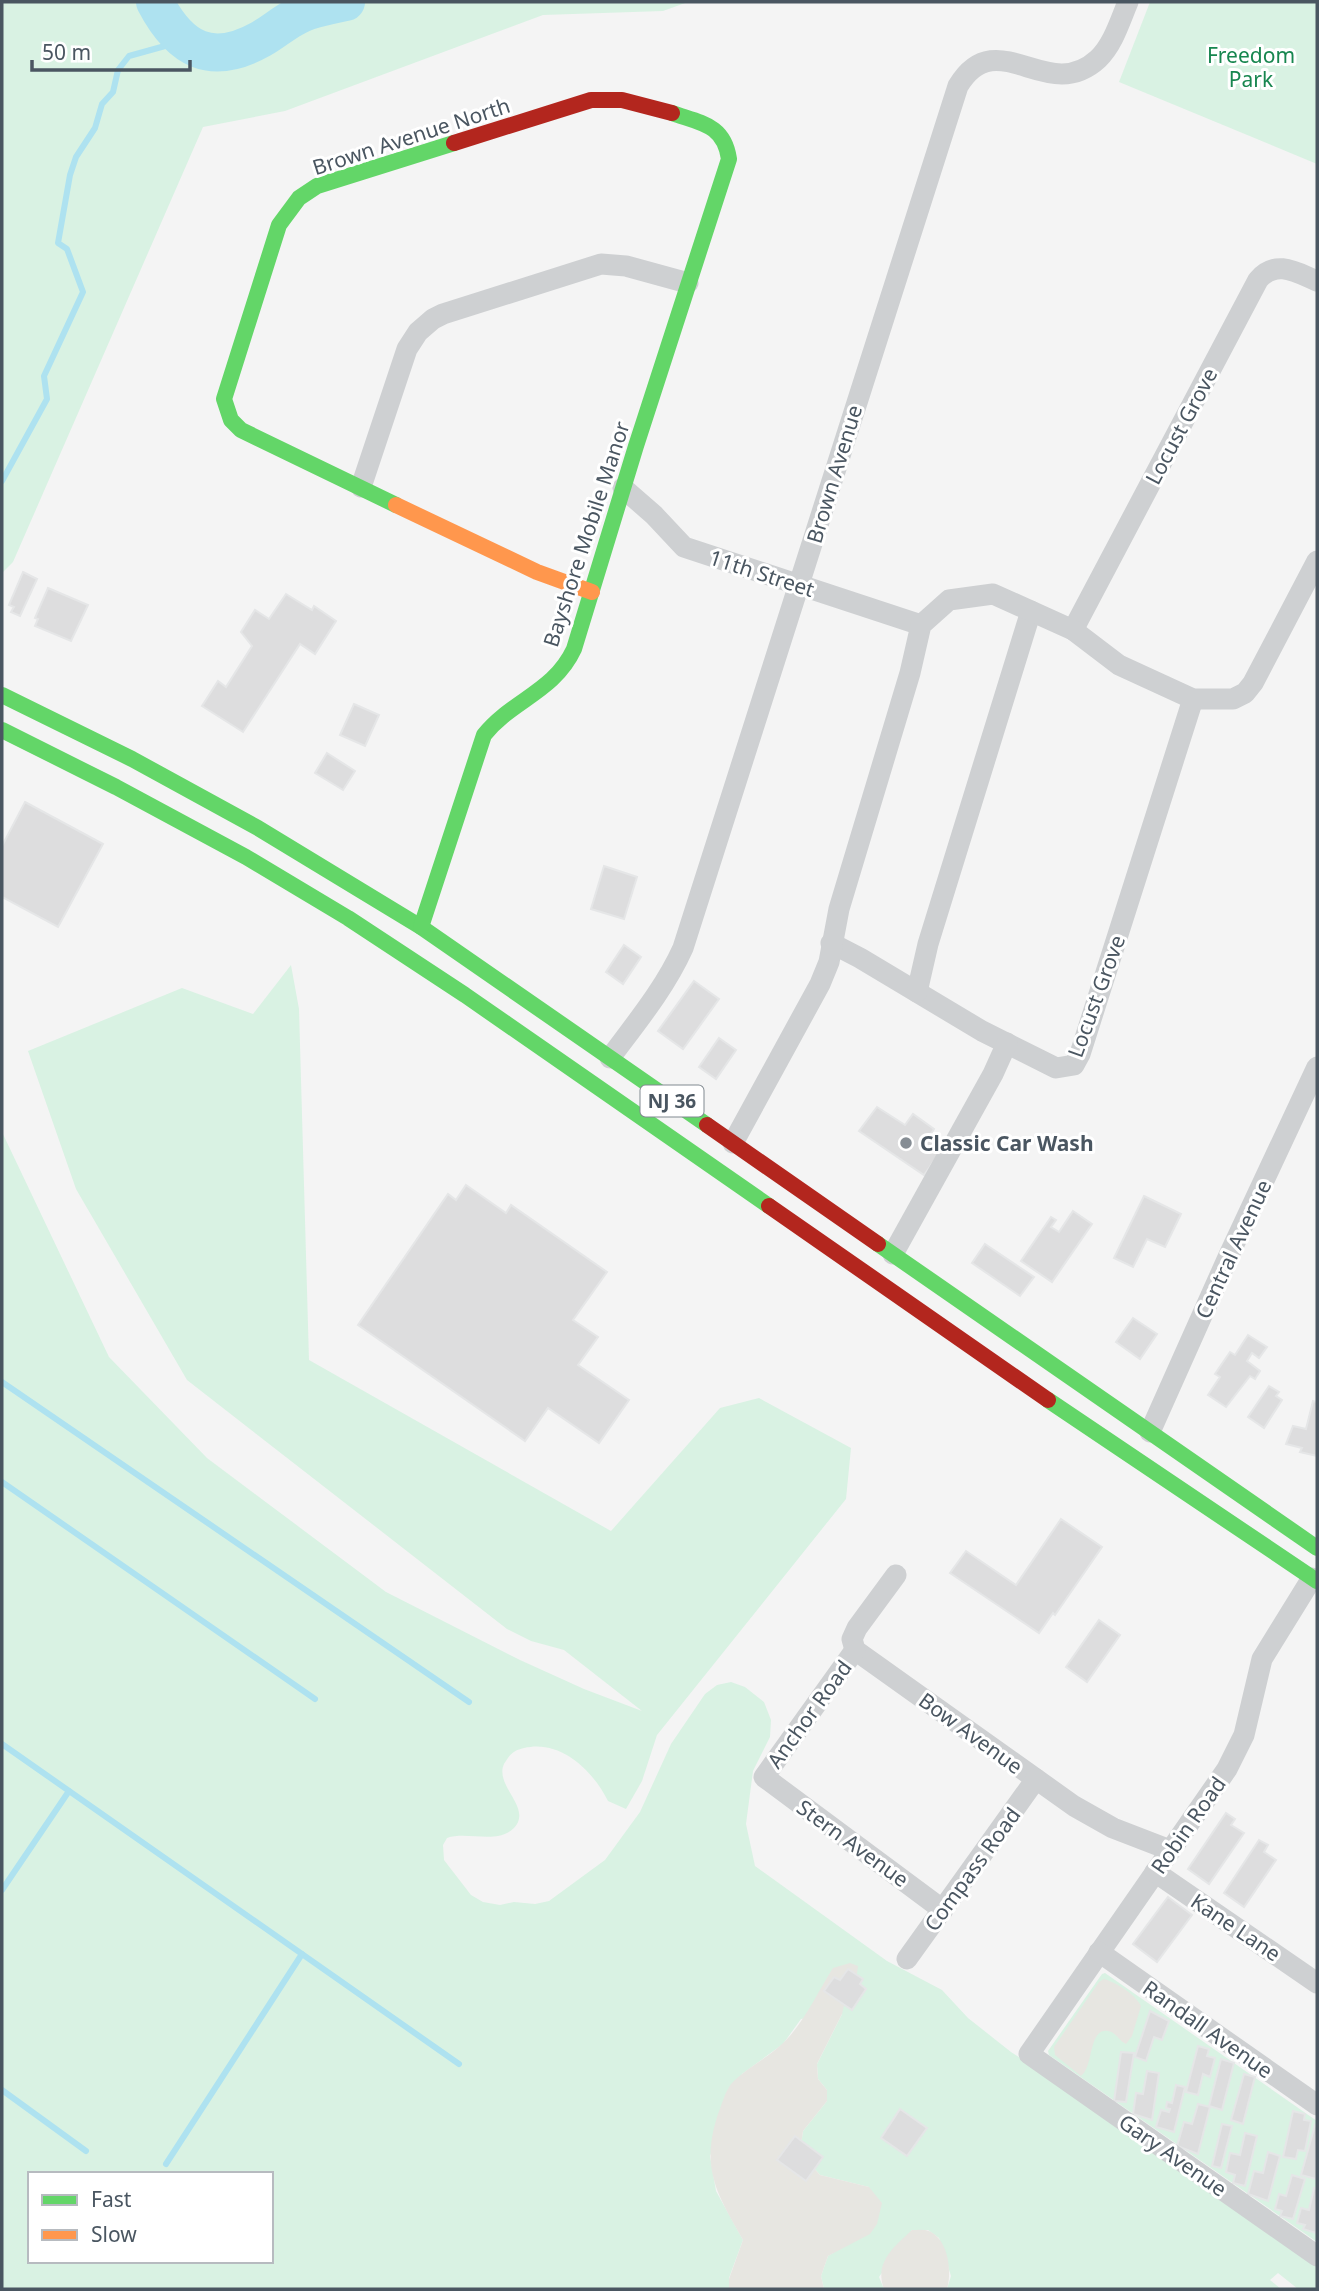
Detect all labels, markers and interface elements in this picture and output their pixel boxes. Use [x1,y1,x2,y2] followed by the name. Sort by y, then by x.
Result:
[32,28,189,72] scale bar
[42,38,91,66] text: 50 m
[1207,41,1295,93] park label: Freedom Park
[309,91,513,181] street label: Brown Avenue North
[1139,363,1223,489] street label: Locust Grove
[800,402,868,546] street label: Brown Avenue
[536,417,636,650] street label: Bayshore Mobile Manor
[706,543,818,603] street label: 11th Street
[1061,931,1131,1061] street label: Locust Grove
[640,1086,704,1116] road number: NJ 36
[920,1129,1094,1157] place label: Classic Car Wash
[898,1135,914,1151] marker: Classic Car Wash
[1189,1175,1277,1323] street label: Central Avenue
[760,1654,858,1774] street label: Anchor Road
[914,1686,1028,1780] street label: Bow Avenue
[1144,1771,1232,1879] street label: Robin Road
[791,1793,915,1893] street label: Stern Avenue
[918,1802,1026,1936] street label: Compass Road
[1186,1887,1286,1967] street label: Kane Lane
[1137,1974,1279,2084] street label: Randall Avenue
[1114,2107,1232,2203] street label: Gary Avenue
[28,2172,273,2263] legend
[91,2185,132,2213] text: Fast
[91,2220,137,2248] text: Slow

